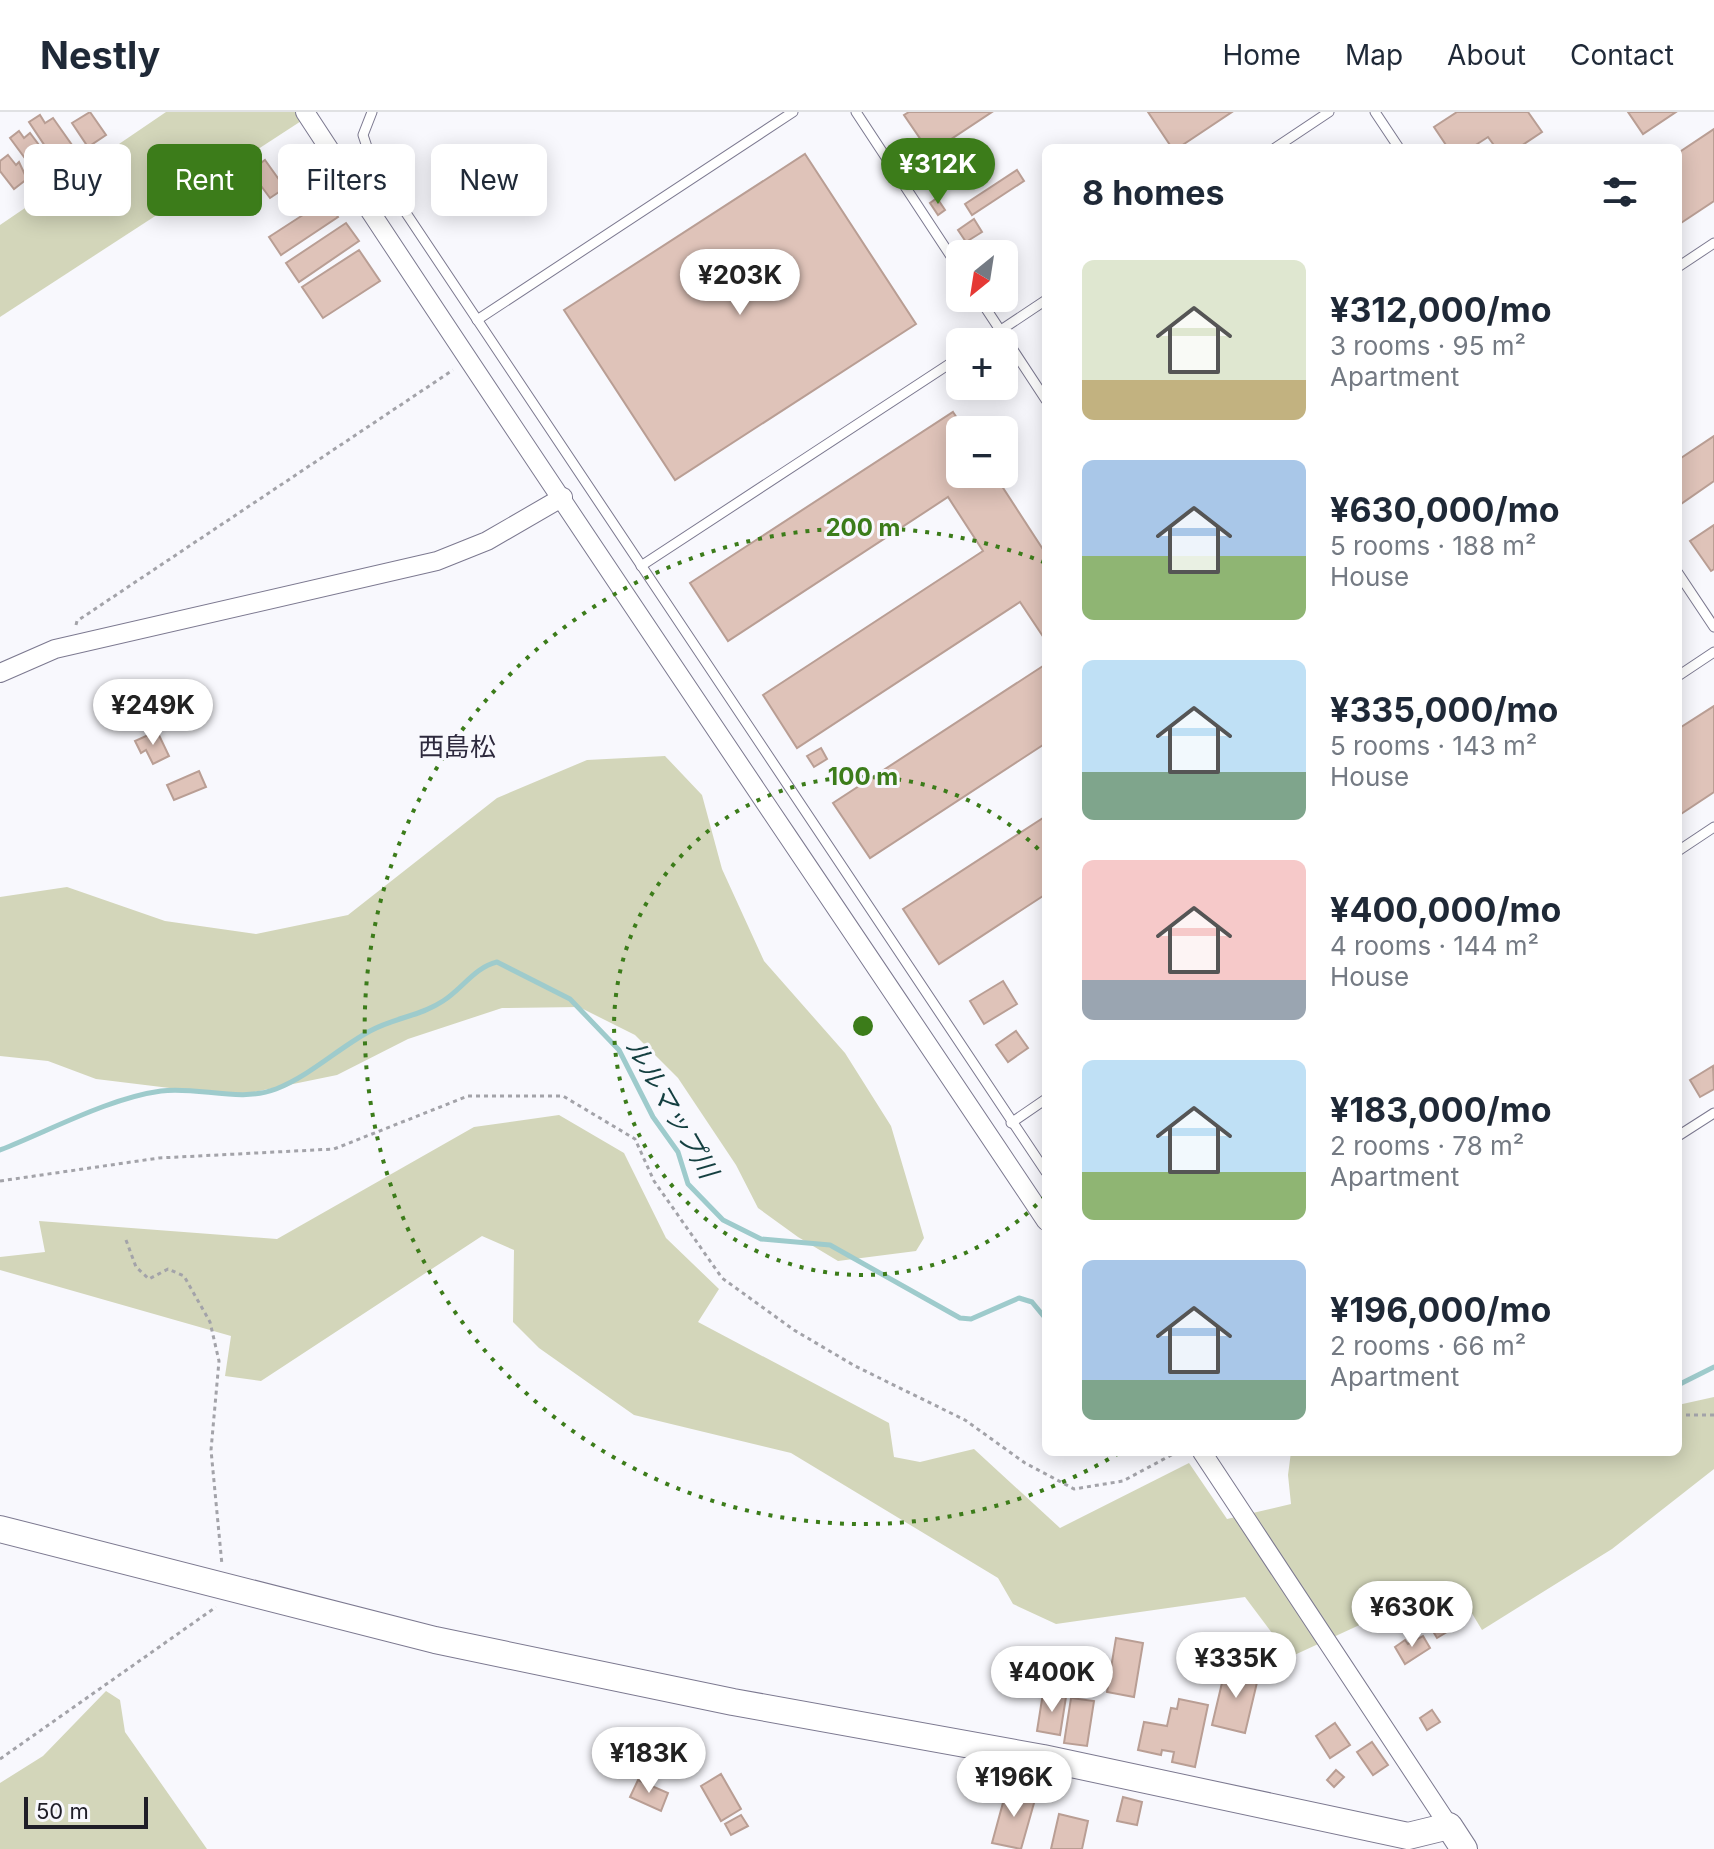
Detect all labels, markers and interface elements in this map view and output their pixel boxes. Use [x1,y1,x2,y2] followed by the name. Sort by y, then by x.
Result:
[40,32,160,78] text: Nestly
[1222,38,1301,72] text: Home
[1345,38,1403,72] text: Map
[1447,38,1526,72] text: About
[1570,38,1674,72] text: Contact
[882,138,994,206] pin: ¥312K
[24,144,131,216] chip: Buy
[147,144,262,216] chip: Rent
[278,144,415,216] chip: Filters
[431,144,547,216] chip: New
[899,148,977,179] text: ¥312K
[1598,170,1642,214] icon: filters
[1082,172,1225,213] text: 8 homes
[946,240,1018,312] north arrow
[946,240,1018,488] map controls
[684,249,796,317] pin: ¥203K
[698,259,782,290] text: ¥203K
[1330,289,1552,330] text: ¥312,000/mo
[1146,292,1242,388] icon: home
[946,328,1018,400] button: +
[1330,330,1526,361] text: 3 rooms · 95 m²
[1330,361,1459,392] text: Apartment
[946,416,1018,488] button: −
[1330,489,1560,530] text: ¥630,000/mo
[1146,492,1242,588] icon: home
[825,513,901,542] text: 200 m
[1330,530,1537,561] text: 5 rooms · 188 m²
[1330,561,1409,592] text: House
[97,679,209,747] pin: ¥249K
[111,689,195,720] text: ¥249K
[1330,689,1558,730] text: ¥335,000/mo
[1146,692,1242,788] icon: home
[1330,730,1537,761] text: 5 rooms · 143 m²
[418,731,496,762] district label: 西島松
[1330,761,1409,792] text: House
[828,762,898,791] text: 100 m
[1330,889,1561,930] text: ¥400,000/mo
[1146,892,1242,988] icon: home
[1330,930,1539,961] text: 4 rooms · 144 m²
[1330,961,1409,992] text: House
[849,1012,877,1040] centre of rings
[620,1033,726,1186] water label: ルルマップ川
[1330,1089,1552,1130] text: ¥183,000/mo
[1146,1092,1242,1188] icon: home
[1330,1130,1524,1161] text: 2 rooms · 78 m²
[1330,1161,1459,1192] text: Apartment
[1330,1289,1551,1330] text: ¥196,000/mo
[1146,1292,1242,1388] icon: home
[1330,1330,1526,1361] text: 2 rooms · 66 m²
[1330,1361,1459,1392] text: Apartment
[1356,1581,1468,1649] pin: ¥630K
[1370,1591,1454,1622] text: ¥630K
[1180,1632,1292,1700] pin: ¥335K
[1194,1642,1278,1673] text: ¥335K
[996,1646,1108,1714] pin: ¥400K
[1009,1656,1095,1687] text: ¥400K
[593,1727,705,1795] pin: ¥183K
[610,1737,688,1768] text: ¥183K
[958,1751,1070,1819] pin: ¥196K
[975,1761,1053,1792] text: ¥196K
[24,1793,148,1829] scale bar
[36,1798,89,1824] text: 50 m

